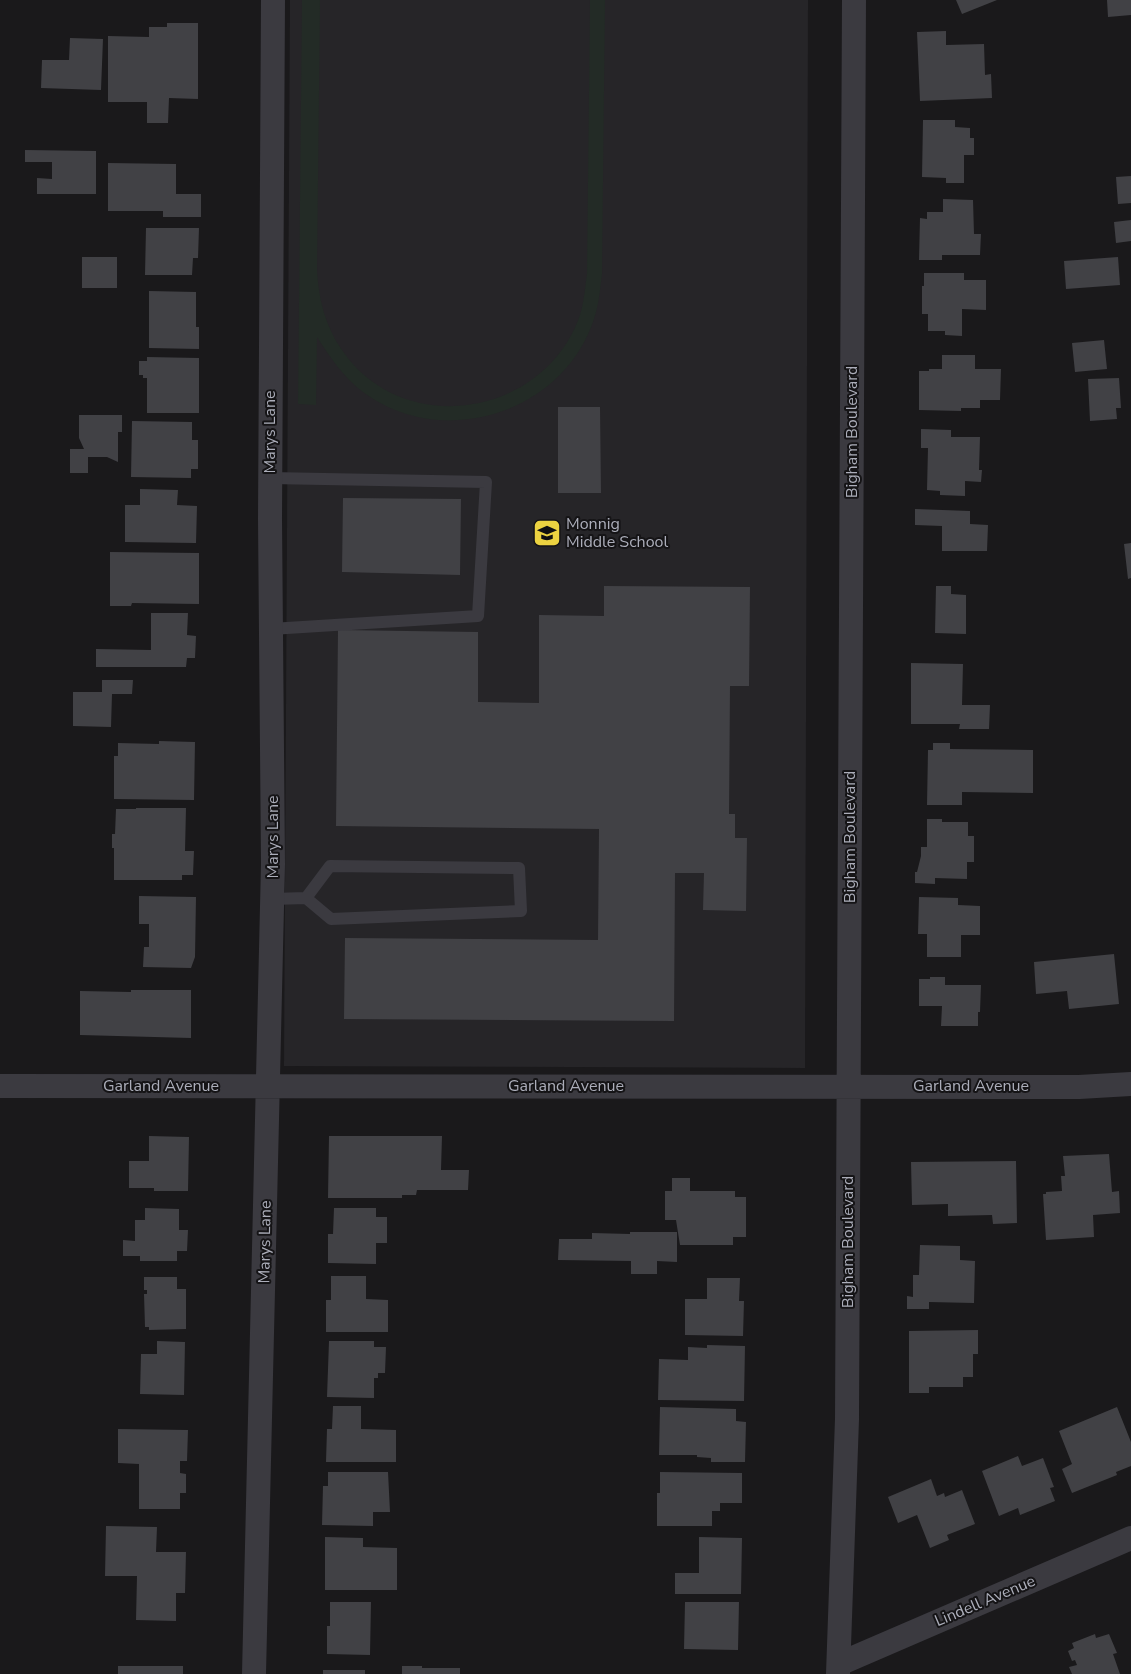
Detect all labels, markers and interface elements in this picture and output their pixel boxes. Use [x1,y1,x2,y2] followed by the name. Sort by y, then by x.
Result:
[841,366,863,498] street label: Bigham Boulevard
[259,390,281,474] street label: Marys Lane
[566,513,668,553] place label: Monnig Middle School
[532,518,562,548] school or university icon: Monnig Middle School
[839,771,861,903] street label: Bigham Boulevard
[262,795,284,879] street label: Marys Lane
[103,1075,219,1097] street label: Garland Avenue
[508,1075,624,1097] street label: Garland Avenue
[913,1075,1029,1097] street label: Garland Avenue
[837,1176,859,1308] street label: Bigham Boulevard
[253,1200,277,1284] street label: Marys Lane
[931,1570,1039,1632] street label: Lindell Avenue

